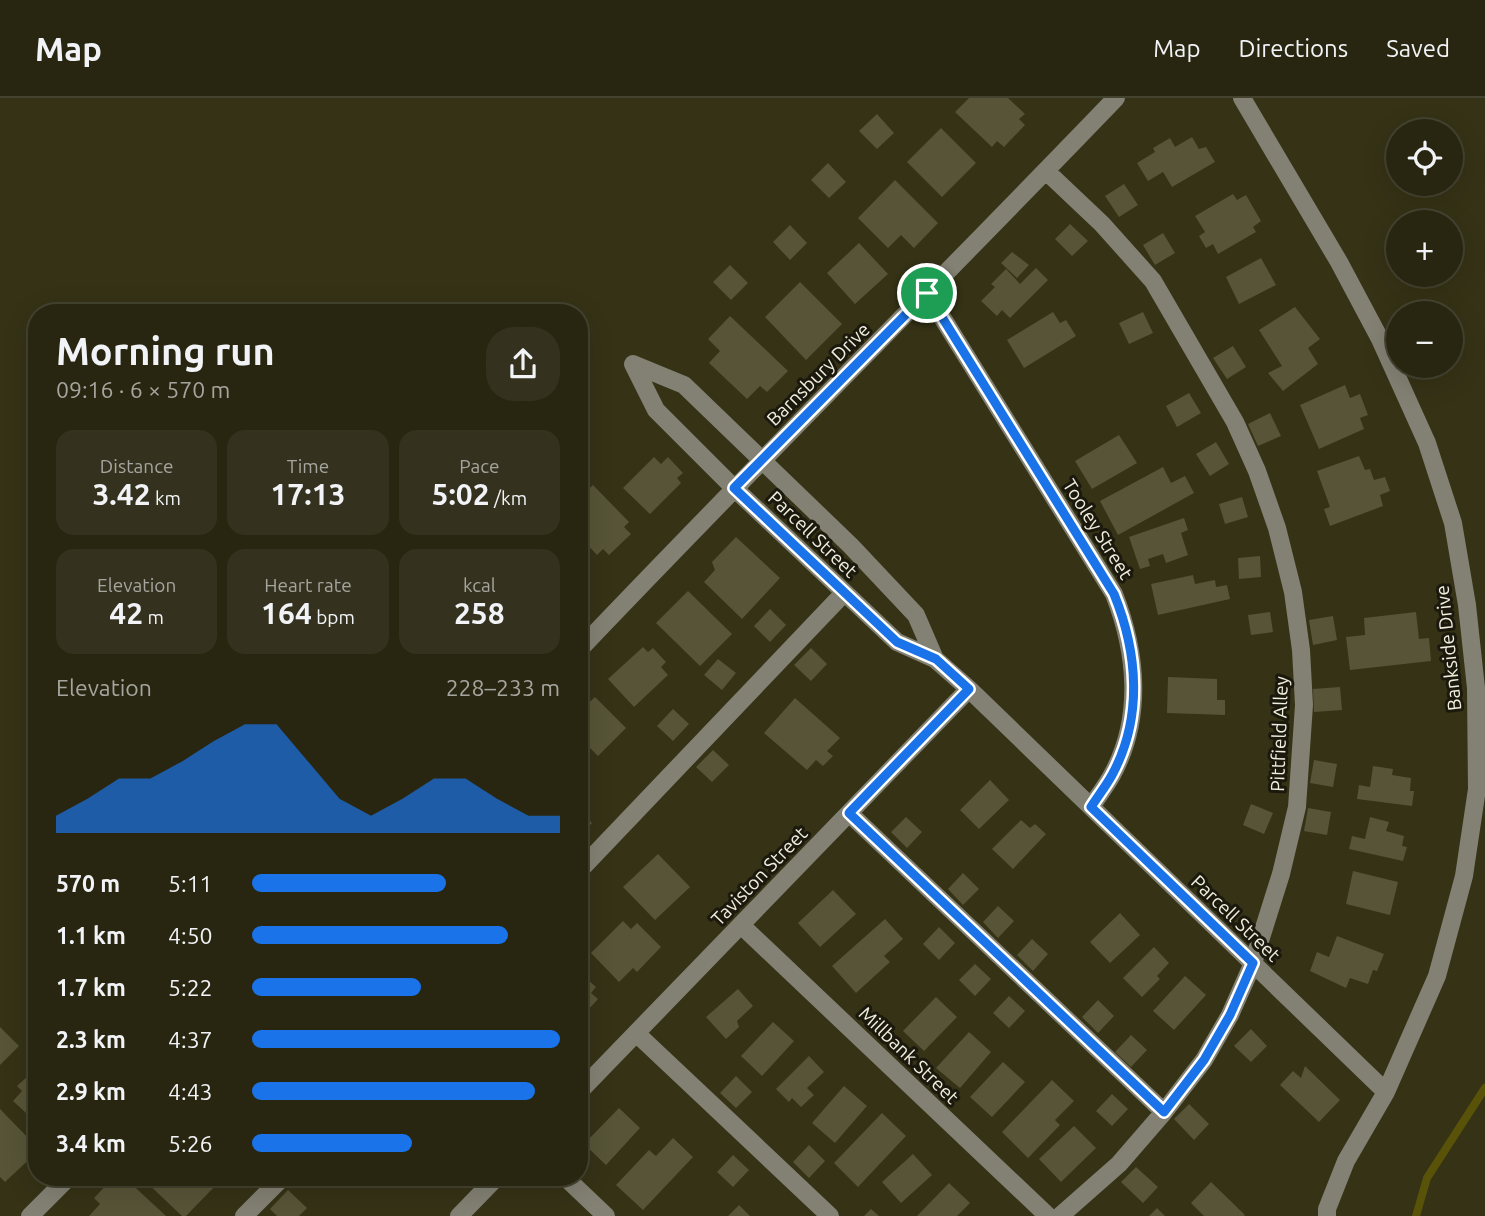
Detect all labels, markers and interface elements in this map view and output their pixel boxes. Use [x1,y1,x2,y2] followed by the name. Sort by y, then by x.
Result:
[35,30,102,67] text: Map
[1153,35,1200,62] text: Map
[1238,35,1348,62] text: Directions
[1386,35,1450,62] text: Saved
[1386,119,1463,378] map controls
[1386,119,1463,196] button: locate
[1386,210,1463,287] button: +
[897,263,957,323] pin
[908,274,946,312] icon: arrive
[1386,301,1463,378] button: −
[762,318,874,430] street label: Barnsbury Drive
[486,327,560,401] button: share
[56,330,275,372] text: Morning run
[56,377,230,402] text: 09:16 · 6 × 570 m
[100,455,173,477] text: Distance
[287,455,329,477] text: Time
[459,455,499,477] text: Pace
[1058,475,1138,584] street label: Tooley Street
[92,477,151,511] text: 3.42
[270,477,346,511] text: 17:13
[432,477,490,511] text: 5:02
[764,486,862,582] street label: Parcell Street
[151,487,181,509] text: km
[490,487,527,509] text: /km
[97,574,176,596] text: Elevation
[264,574,352,596] text: Heart rate
[463,574,496,596] text: kcal
[1430,584,1466,712] street label: Bankside Drive
[109,596,143,630] text: 42
[261,596,312,630] text: 164
[454,596,505,630] text: 258
[143,606,164,628] text: m
[312,606,355,628] text: bpm
[56,675,152,700] text: Elevation
[446,675,560,700] text: 228–233 m
[1266,676,1292,792] street label: Pittfield Alley
[706,822,812,930] street label: Taviston Street
[1187,870,1285,966] street label: Parcell Street
[56,871,120,896] text: 570 m
[168,871,213,896] text: 5:11
[56,923,126,948] text: 1.1 km
[168,923,213,948] text: 4:50
[56,975,126,1000] text: 1.7 km
[168,975,213,1000] text: 5:22
[855,1002,964,1108] street label: Millbank Street
[56,1027,126,1052] text: 2.3 km
[168,1027,213,1052] text: 4:37
[56,1079,126,1104] text: 2.9 km
[168,1079,213,1104] text: 4:43
[56,1131,126,1156] text: 3.4 km
[168,1131,213,1156] text: 5:26

